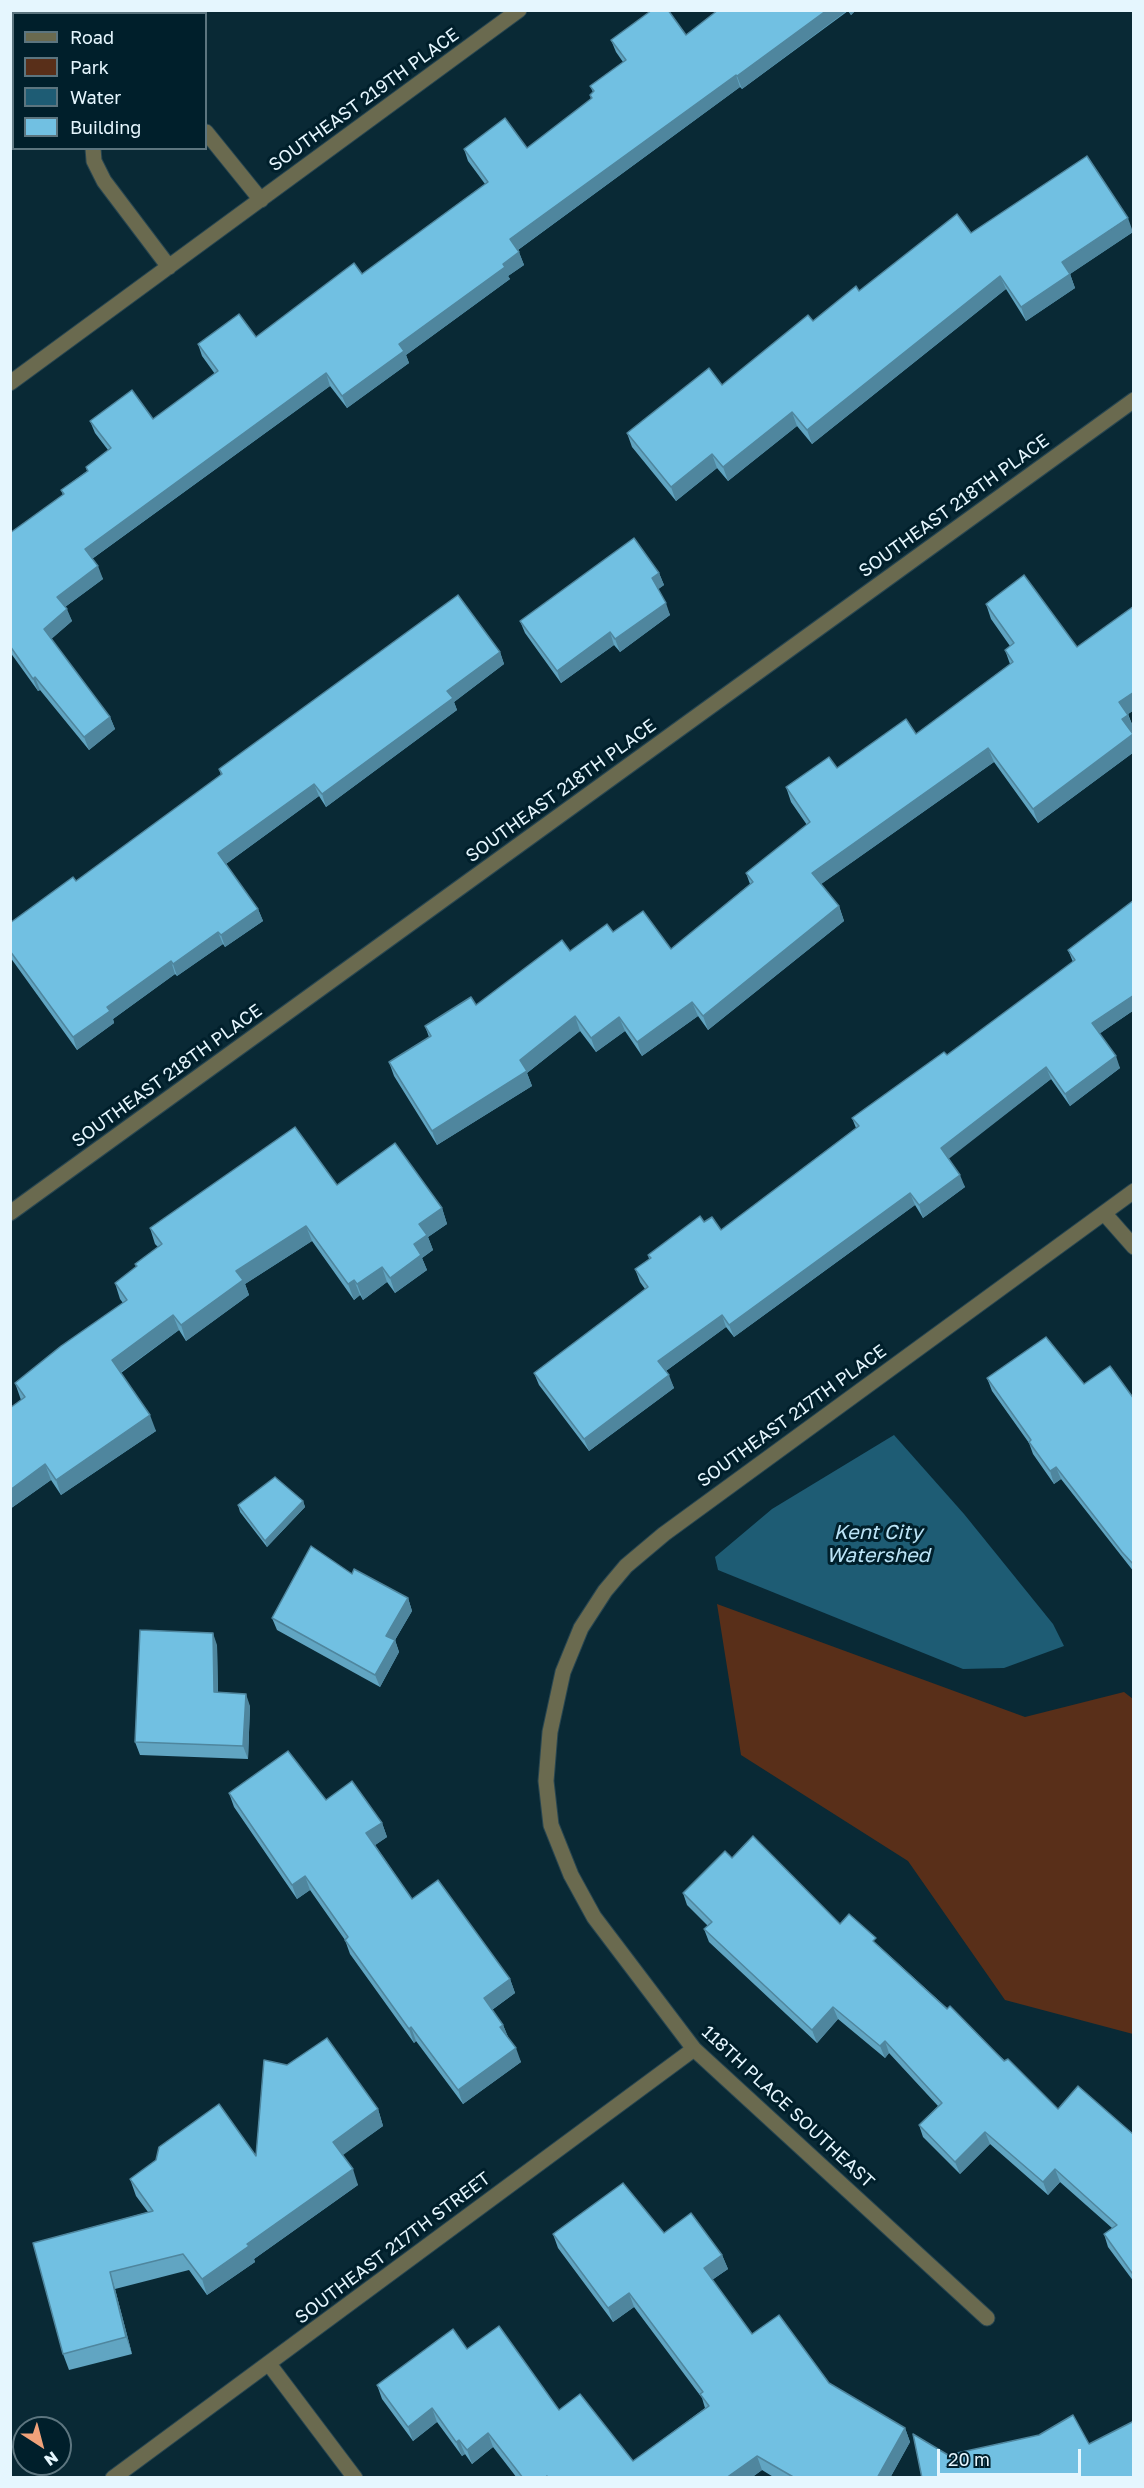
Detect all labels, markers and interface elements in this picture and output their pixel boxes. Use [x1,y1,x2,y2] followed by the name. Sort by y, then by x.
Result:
[12,12,207,150] legend
[265,24,463,176] street label: SOUTHEAST 219TH PLACE
[70,26,114,48] text: Road
[70,56,109,78] text: Park
[70,86,121,108] text: Water
[70,116,141,138] text: Building
[855,430,1053,582] street label: SOUTHEAST 218TH PLACE
[462,715,660,867] street label: SOUTHEAST 218TH PLACE
[68,1000,266,1152] street label: SOUTHEAST 218TH PLACE
[693,1340,891,1492] street label: SOUTHEAST 217TH PLACE
[826,1521,930,1568] water label: Kent City Watershed
[697,2021,879,2193] street label: 118TH PLACE SOUTHEAST
[291,2168,495,2328] street label: SOUTHEAST 217TH STREET
[12,2416,72,2476] north arrow
[940,2437,1084,2475] scale bar
[41,2447,62,2471] text: N
[948,2448,990,2470] text: 20 m

